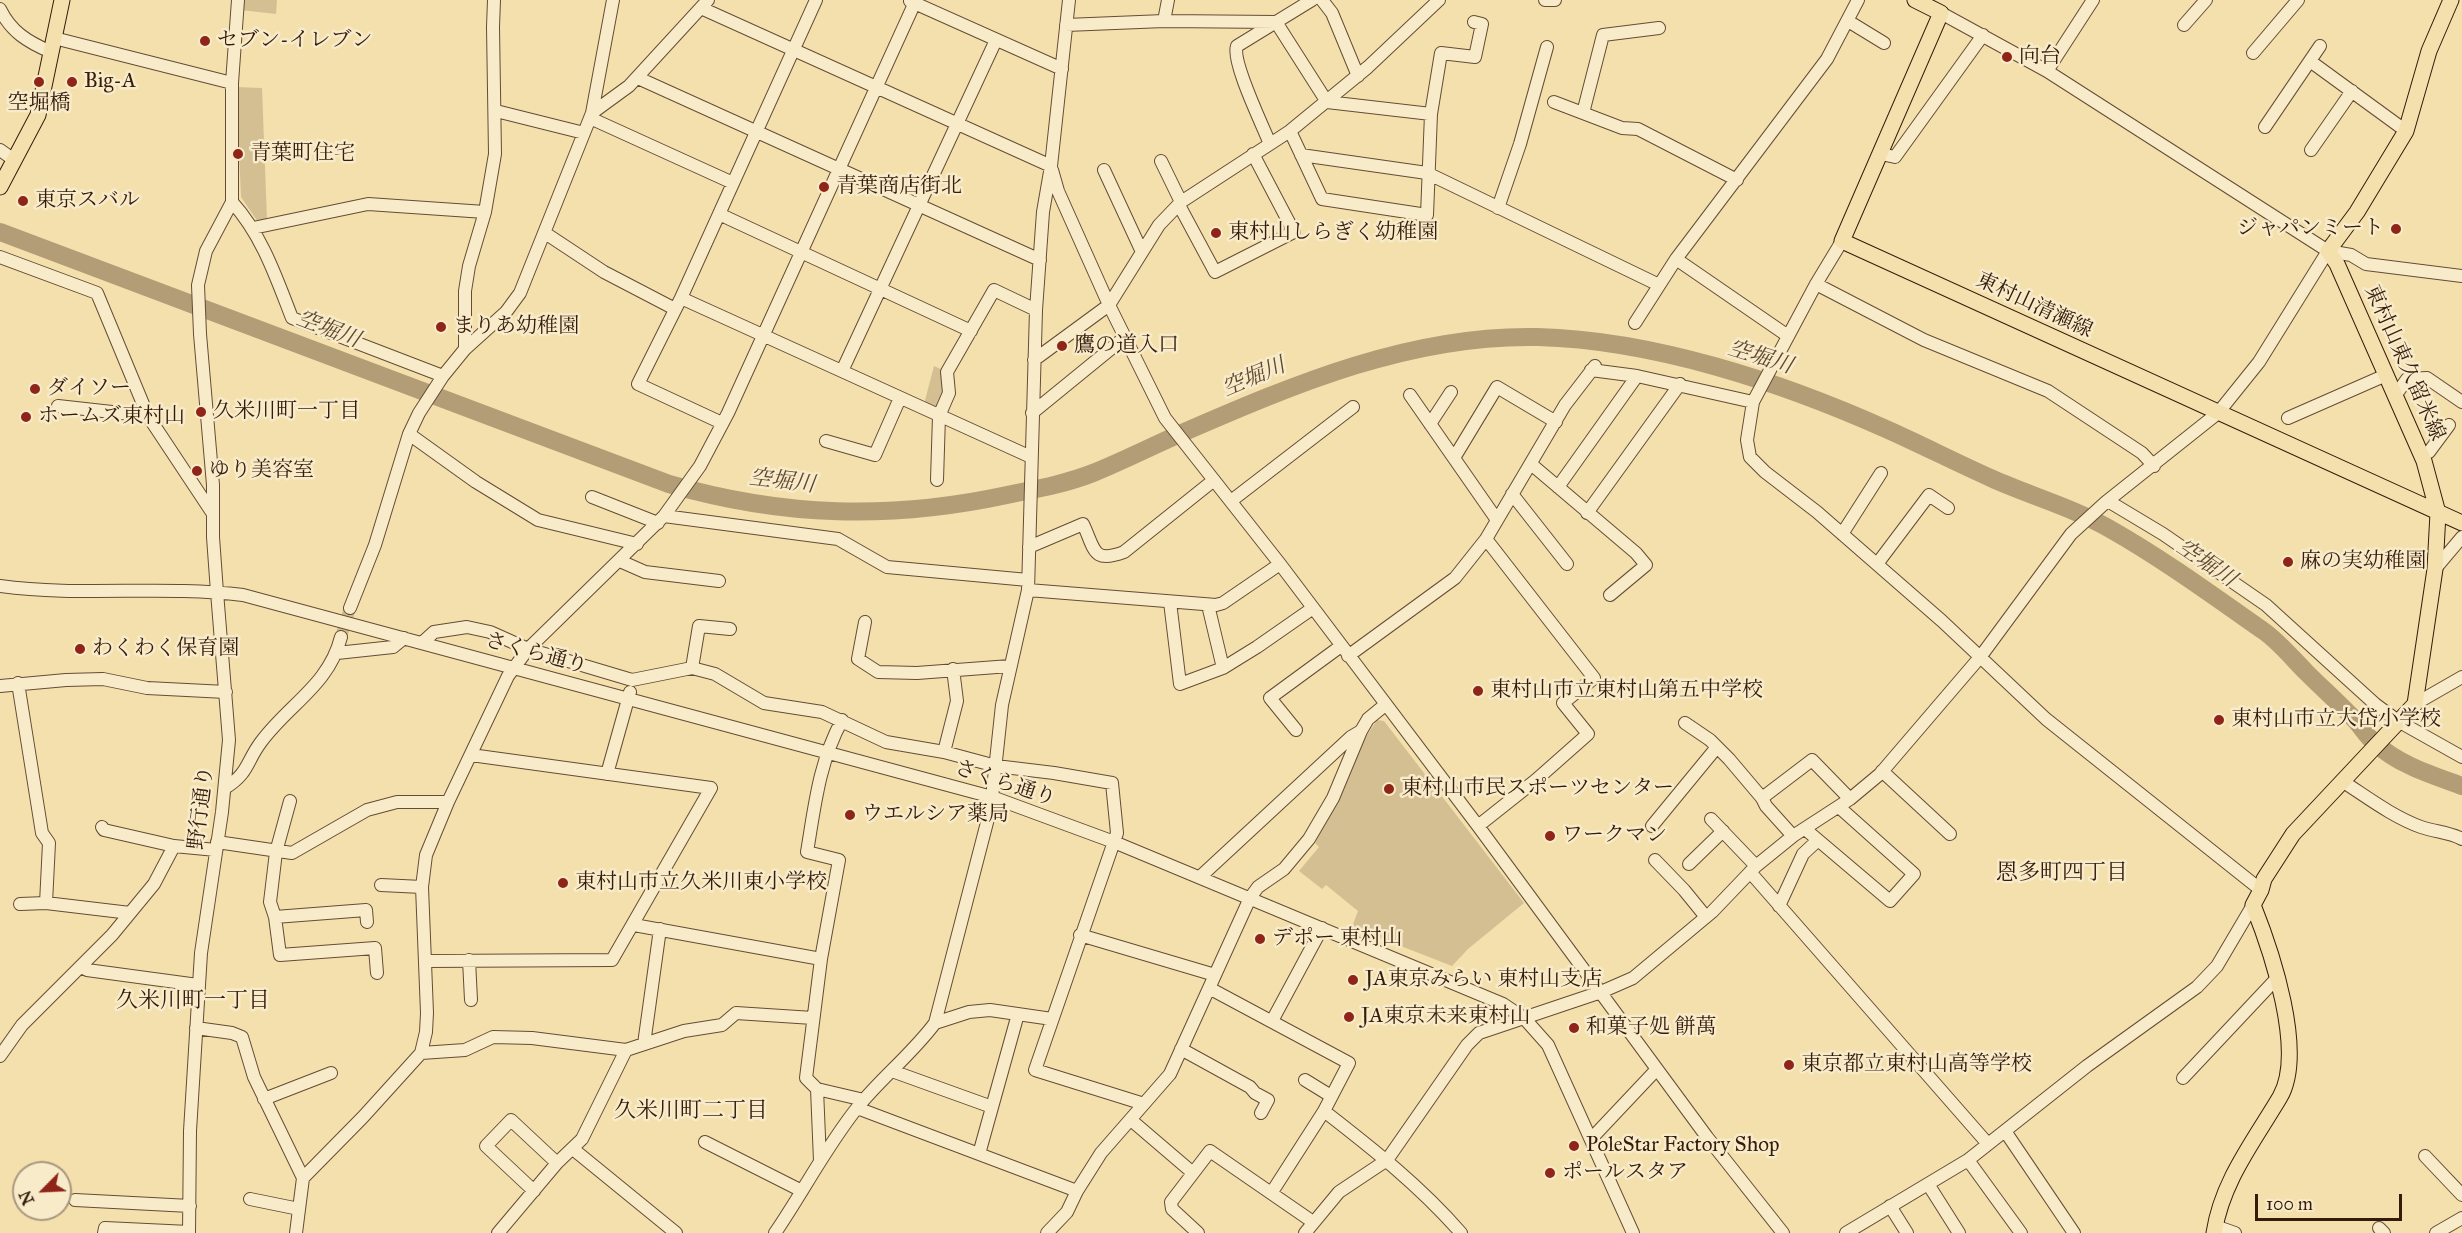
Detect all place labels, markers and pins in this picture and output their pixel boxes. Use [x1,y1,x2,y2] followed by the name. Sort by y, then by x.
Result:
[217,28,373,54] place label: セブン-イレブン
[198,34,212,48] marker: セブン-イレブン
[2019,44,2061,70] place label: 向台
[2000,50,2014,64] marker: 向台
[84,69,136,95] place label: Big-A
[32,75,46,89] marker: 空堀橋
[65,75,79,89] marker: Big-A
[8,91,70,117] place label: 空堀橋
[250,141,355,167] place label: 青葉町住宅
[231,147,245,161] marker: 青葉町住宅
[836,174,962,200] place label: 青葉商店街北
[817,180,831,194] marker: 青葉商店街北
[35,188,140,214] place label: 東京スバル
[16,194,30,208] marker: 東京スバル
[2237,216,2384,242] place label: ジャパンミート
[1228,220,1438,246] place label: 東村山しらぎく幼稚園
[2389,222,2403,236] marker: ジャパンミート
[1209,226,1223,240] marker: 東村山しらぎく幼稚園
[453,314,579,340] place label: まりあ幼稚園
[434,320,448,334] marker: まりあ幼稚園
[1074,333,1179,359] place label: 鷹の道入口
[1055,339,1069,353] marker: 鷹の道入口
[47,376,131,402] place label: ダイソー
[28,382,42,396] marker: ダイソー
[213,399,360,425] place label: 久米川町一丁目
[38,404,185,430] place label: ホームズ東村山
[194,405,208,419] marker: 久米川町一丁目
[19,410,33,424] marker: ホームズ東村山
[209,458,314,484] place label: ゆり美容室
[190,464,204,478] marker: ゆり美容室
[2300,549,2426,575] place label: 麻の実幼稚園
[2281,555,2295,569] marker: 麻の実幼稚園
[92,636,239,662] place label: わくわく保育園
[73,642,87,656] marker: わくわく保育園
[1490,678,1763,704] place label: 東村山市立東村山第五中学校
[1471,684,1485,698] marker: 東村山市立東村山第五中学校
[2231,707,2441,733] place label: 東村山市立大岱小学校
[2212,713,2226,727] marker: 東村山市立大岱小学校
[1401,776,1674,802] place label: 東村山市民スポーツセンター
[1382,782,1396,796] marker: 東村山市民スポーツセンター
[862,802,1009,828] place label: ウエルシア薬局
[843,808,857,822] marker: ウエルシア薬局
[1562,823,1667,849] place label: ワークマン
[1543,829,1557,843] marker: ワークマン
[575,870,827,896] place label: 東村山市立久米川東小学校
[556,876,570,890] marker: 東村山市立久米川東小学校
[1272,926,1403,952] place label: デポー 東村山
[1253,932,1267,946] marker: デポー 東村山
[1365,967,1602,993] place label: JA東京みらい 東村山支店
[1346,973,1360,987] marker: JA東京みらい 東村山支店
[1361,1004,1530,1030] place label: JA東京未来東村山
[1342,1010,1356,1024] marker: JA東京未来東村山
[1586,1015,1717,1041] place label: 和菓子処 餅萬
[1567,1021,1581,1035] marker: 和菓子処 餅萬
[1801,1052,2032,1078] place label: 東京都立東村山高等学校
[1782,1058,1796,1072] marker: 東京都立東村山高等学校
[1586,1133,1780,1159] place label: PoleStar Factory Shop
[1567,1139,1581,1153] marker: PoleStar Factory Shop
[1562,1160,1688,1186] place label: ポールスタア
[1543,1166,1557,1180] marker: ポールスタア

